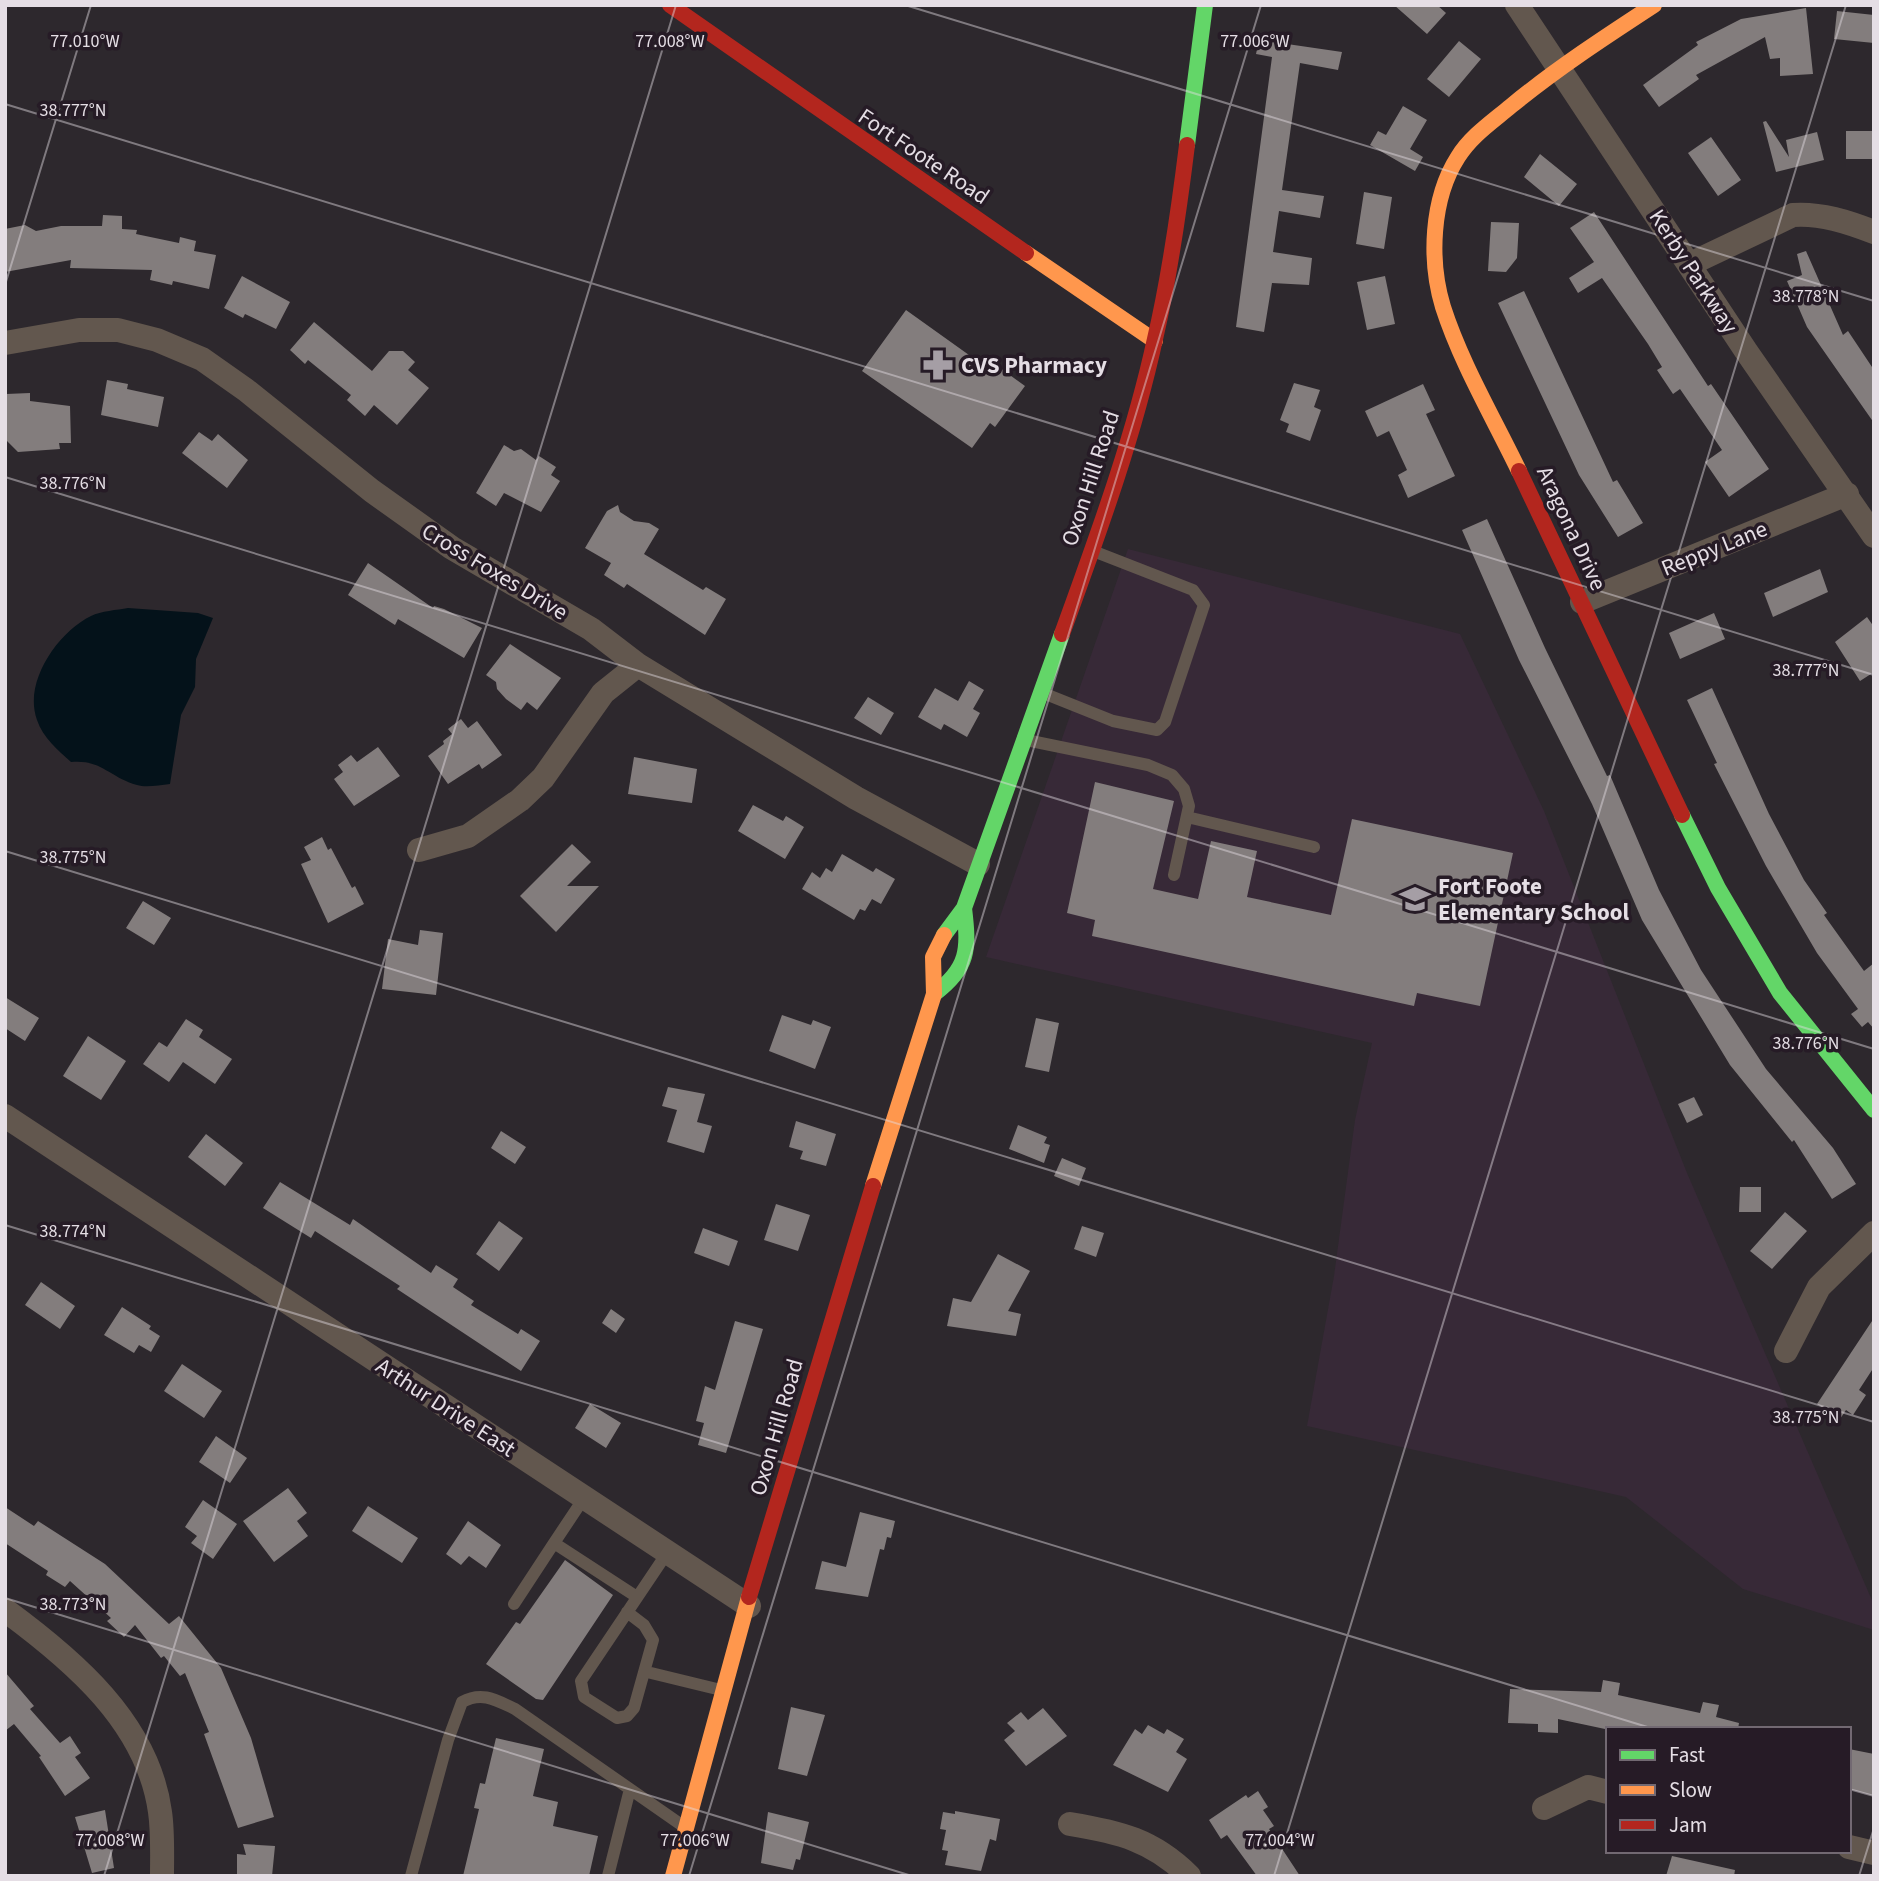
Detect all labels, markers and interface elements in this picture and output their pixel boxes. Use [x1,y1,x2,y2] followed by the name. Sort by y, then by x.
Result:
[50,29,120,54] text: 77.010°W
[635,29,705,54] text: 77.008°W
[1220,29,1290,54] text: 77.006°W
[40,98,106,123] text: 38.777°N
[851,100,996,213] street label: Fort Foote Road
[1641,203,1746,340] street label: Kerby Parkway
[1773,284,1839,309] text: 38.778°N
[921,348,955,382] pharmacy icon: CVS Pharmacy
[961,349,1107,382] place label: CVS Pharmacy
[1053,406,1128,550] street label: Oxon Hill Road
[1528,461,1615,596] street label: Aragona Drive
[40,471,106,496] text: 38.776°N
[1656,512,1772,585] street label: Reppy Lane
[415,515,574,628] street label: Cross Foxes Drive
[1773,658,1839,683] text: 38.777°N
[40,845,106,870] text: 38.775°N
[1438,870,1629,929] place label: Fort Foote Elementary School
[1398,882,1432,916] school or university icon: Fort Foote Elementary School
[1773,1031,1839,1056] text: 38.776°N
[40,1219,106,1244] text: 38.774°N
[369,1350,522,1465] street label: Arthur Drive East
[741,1355,812,1499] street label: Oxon Hill Road
[1773,1405,1839,1430] text: 38.775°N
[40,1592,106,1617] text: 38.773°N
[1606,1727,1851,1853] legend
[1669,1740,1705,1770] text: Fast
[1669,1775,1712,1805] text: Slow
[1669,1810,1707,1840] text: Jam
[75,1828,145,1853] text: 77.008°W
[660,1828,730,1853] text: 77.006°W
[1245,1828,1315,1853] text: 77.004°W

